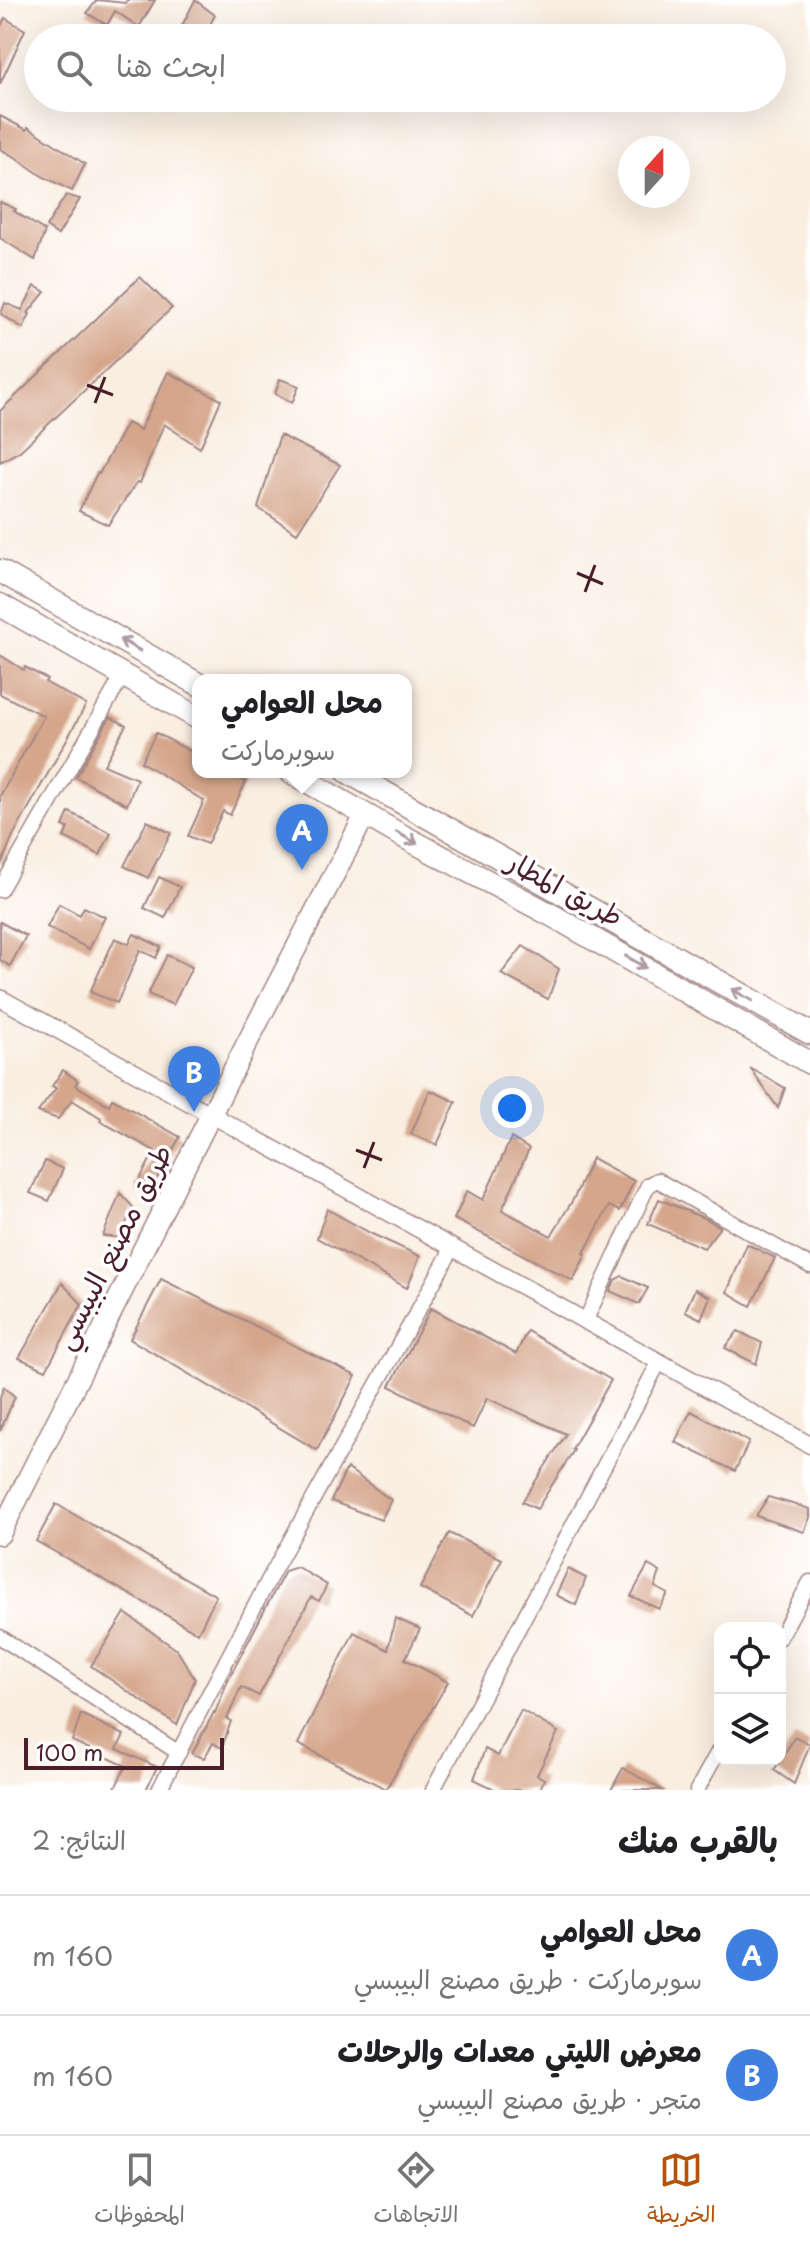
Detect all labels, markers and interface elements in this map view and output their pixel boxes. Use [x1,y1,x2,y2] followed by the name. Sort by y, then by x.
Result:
[24,24,786,112] search box
[116,42,226,87] text: ابحث هنا
[52,46,96,90] icon: search
[618,136,690,208] north arrow
[119,637,143,652] one-way arrow
[192,674,412,778] popup
[221,678,383,723] text: محل العوامي
[221,730,335,769] text: سوبرماركت
[276,804,328,870] pin: A
[395,831,418,847] one-way arrow
[498,838,632,936] street label: طريق المطار
[624,954,647,970] one-way arrow
[731,987,754,1003] one-way arrow
[168,1046,220,1112] pin: B
[492,1088,532,1128] your location
[41,1136,187,1359] street label: طريق مصنع البيبسي
[714,1622,786,1766] map controls
[714,1622,786,1694] button: locate
[714,1694,786,1766] button: layers
[24,1734,224,1770] scale bar
[36,1735,103,1768] text: 100 m
[618,1813,778,1865] text: بالقرب منك
[32,1820,126,1859] text: النتائج: 2
[540,1907,702,1952] text: محل العوامي
[32,1936,113,1975] text: 160 m
[742,1936,762,1975] text: A
[354,1959,702,1998] text: سوبرماركت · طريق مصنع البيبسي
[338,2027,702,2072] text: معرض الليتي معدات والرحلات
[32,2056,113,2095] text: 160 m
[743,2056,761,2095] text: B
[417,2079,702,2118] text: متجر · طريق مصنع البيبسي
[94,2148,185,2234] tab: المحفوظات
[374,2148,458,2234] tab: الاتجاهات
[647,2148,716,2234] tab: الخريطة

